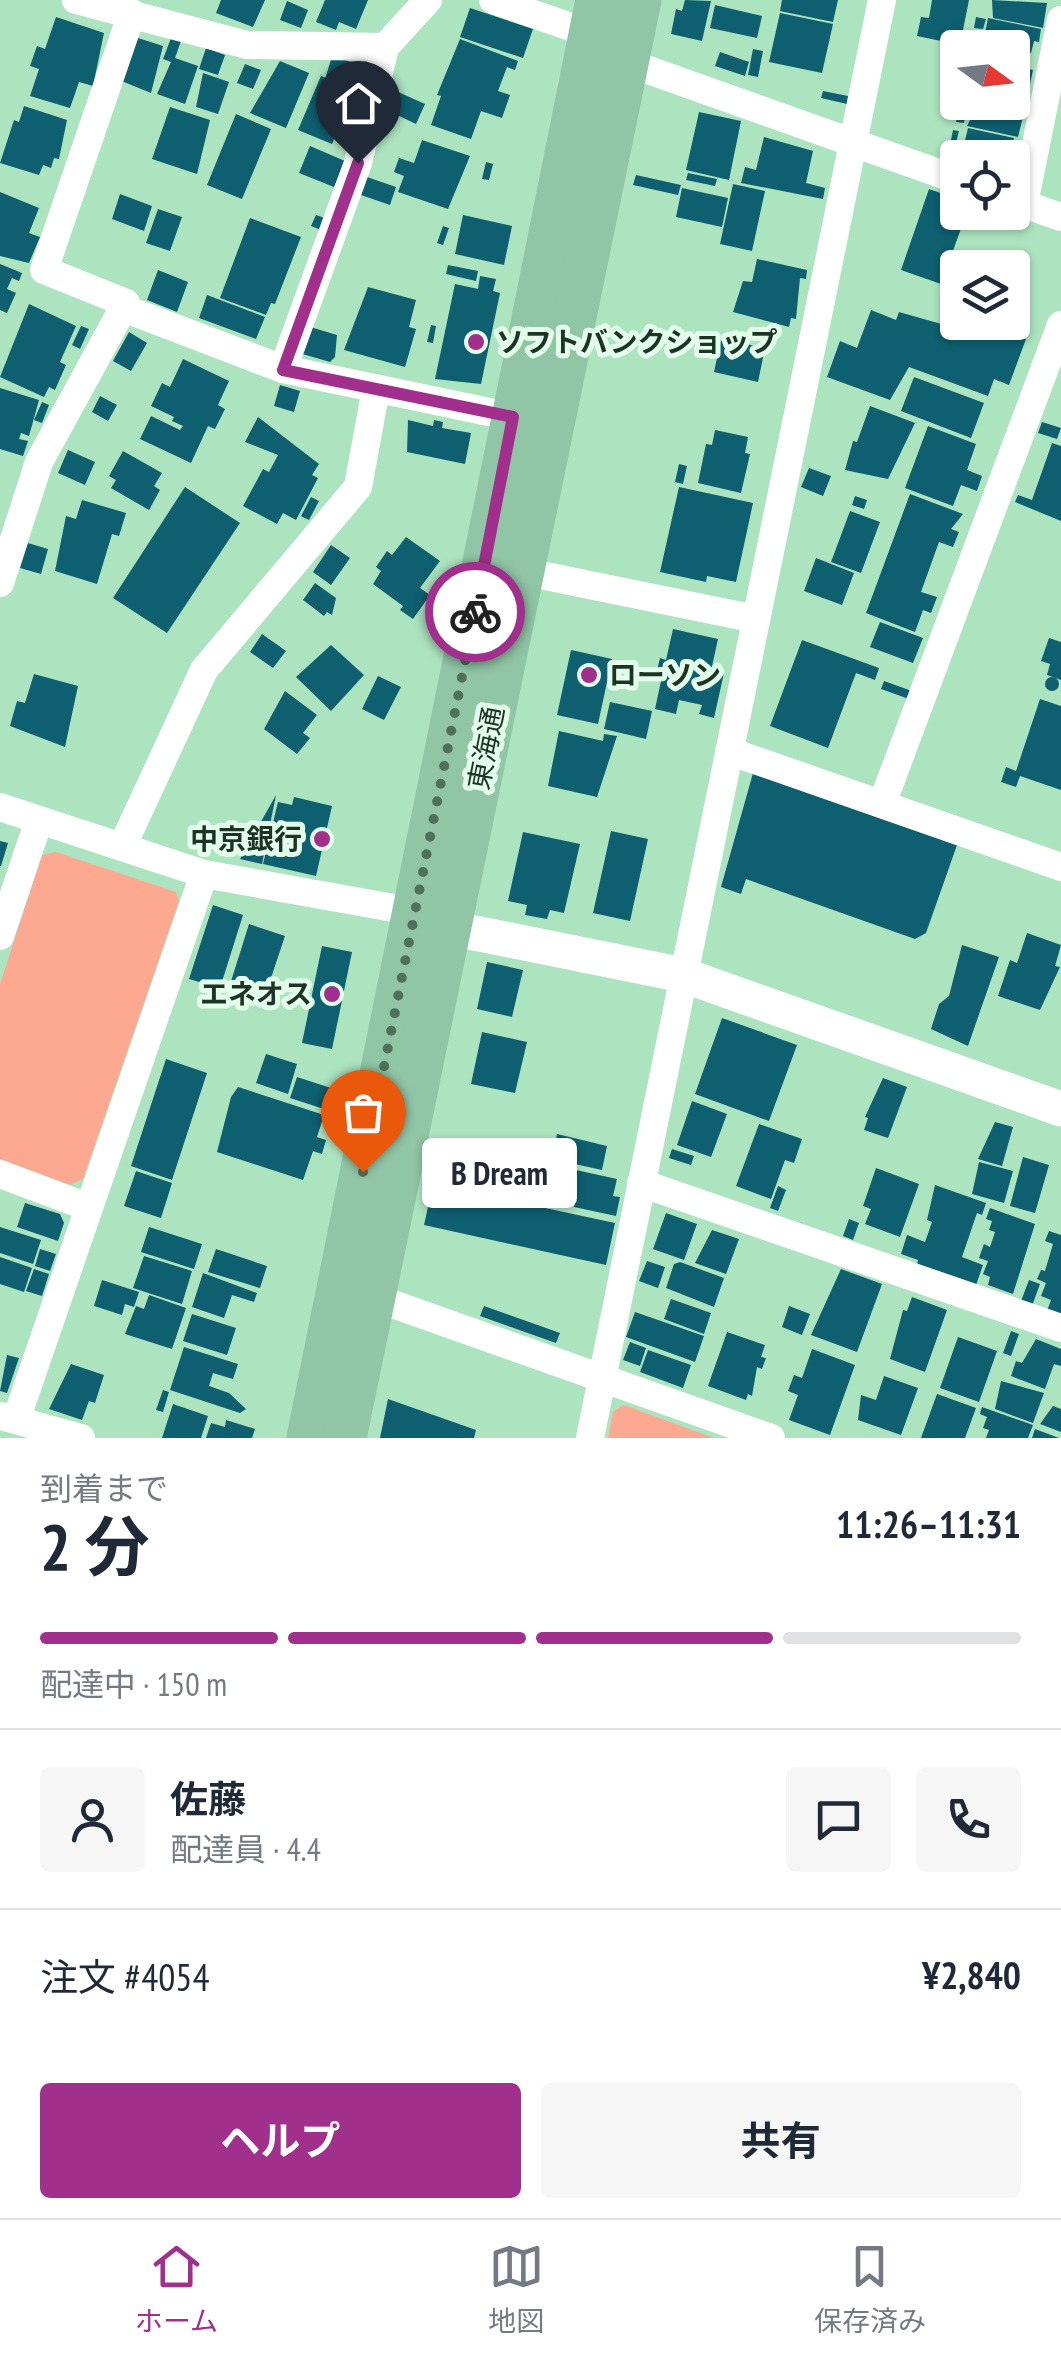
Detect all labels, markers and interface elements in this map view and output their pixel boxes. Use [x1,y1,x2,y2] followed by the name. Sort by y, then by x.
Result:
[940,30,1030,120] north arrow
[940,30,1030,340] map controls
[316,61,401,164] pin
[331,76,386,131] icon: home
[940,140,1030,230] button: locate
[940,250,1030,340] button: layers
[496,323,777,360] place label: ソフトバンクショップ
[465,331,487,353] marker: ソフトバンクショップ
[425,562,525,662] courier
[448,585,503,640] icon: bike
[609,656,721,693] place label: ローソン
[578,664,600,686] marker: ローソン
[459,703,512,793] street label: 東海通
[190,820,302,857] place label: 中京銀行
[311,828,333,850] marker: 中京銀行
[200,975,312,1012] place label: エネオス
[321,983,343,1005] marker: エネオス
[321,1070,406,1173] pin
[336,1085,391,1140] icon: bag
[423,1137,578,1207] callout: B Dream
[451,1152,548,1194] text: B Dream
[40,1467,168,1509] text: 到着まで
[836,1499,1021,1548] text: 11:26–11:31
[40,1504,149,1588] text: 2 分
[40,1663,227,1705] text: 配達中 · 150 m
[40,1767,145,1872] button: person
[786,1767,891,1872] button: chat
[916,1767,1021,1872] button: phone
[170,1774,246,1823] text: 佐藤
[170,1828,321,1870] text: 配達員 · 4.4
[922,1950,1021,1999] text: ¥2,840
[40,1952,210,2001] text: 注文 #4054
[40,2083,521,2198] button: ヘルプ
[541,2083,1021,2198] button: 共有
[135,2239,218,2339] tab: ホーム
[488,2239,544,2339] tab: 地図
[814,2239,926,2339] tab: 保存済み

